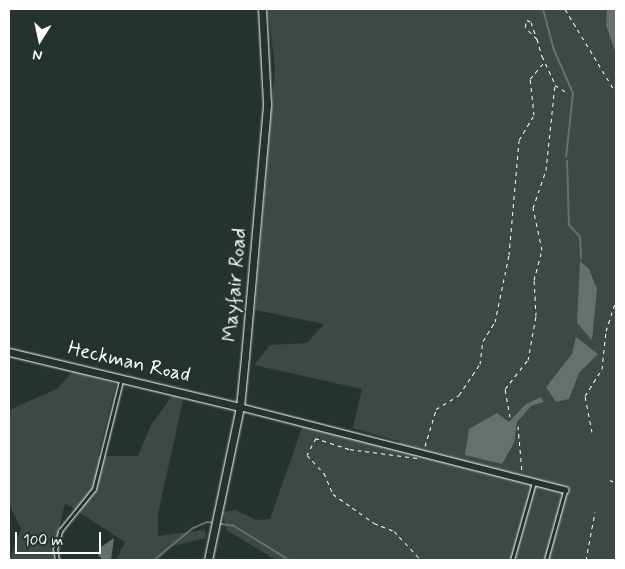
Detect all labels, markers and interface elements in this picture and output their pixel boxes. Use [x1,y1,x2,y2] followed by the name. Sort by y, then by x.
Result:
[15,15,65,65] north arrow
[31,45,44,64] text: N
[218,227,252,343] street label: Mayfair Road
[66,336,192,388] street label: Heckman Road
[18,522,104,554] scale bar
[23,531,63,551] text: 100 m

